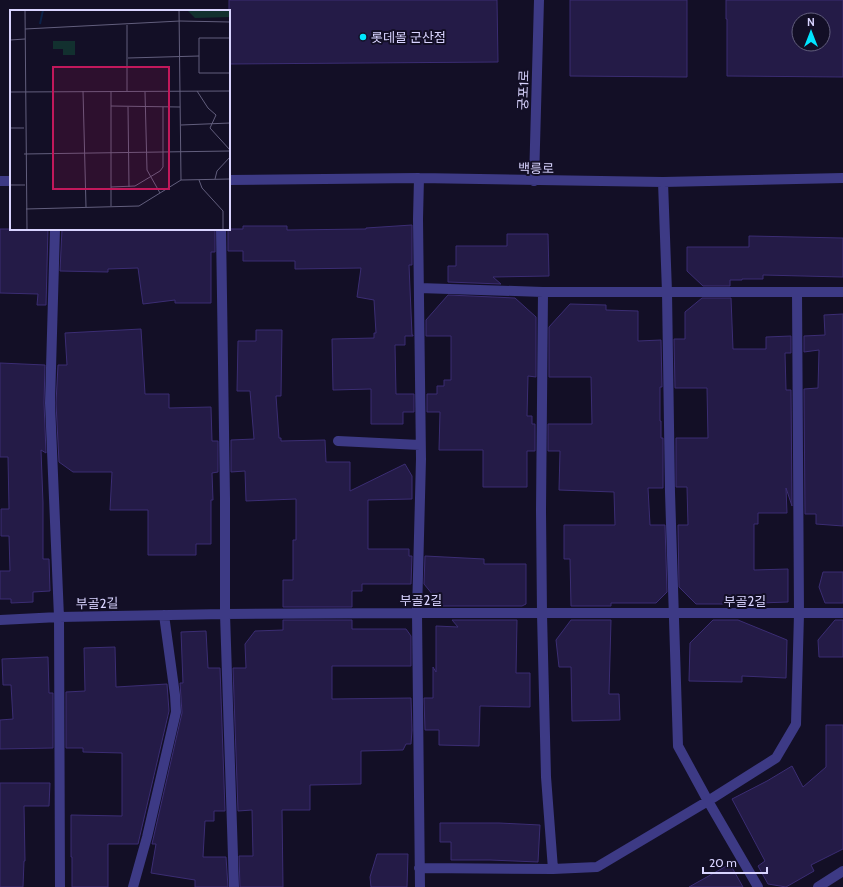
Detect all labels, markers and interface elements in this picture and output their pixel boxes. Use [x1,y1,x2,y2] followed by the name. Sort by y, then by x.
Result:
[10,10,230,230] inset map
[791,12,831,52] north arrow
[807,15,815,29] text: N
[371,29,446,45] place label: 롯데몰 군산점
[358,32,368,42] marker: 롯데몰 군산점
[514,70,532,110] street label: 궁포1로
[518,160,554,176] street label: 백릉로
[400,592,442,608] street label: 부골2길
[724,593,766,609] street label: 부골2길
[76,595,118,611] street label: 부골2길
[703,849,767,875] scale bar
[709,855,737,870] text: 20 m

